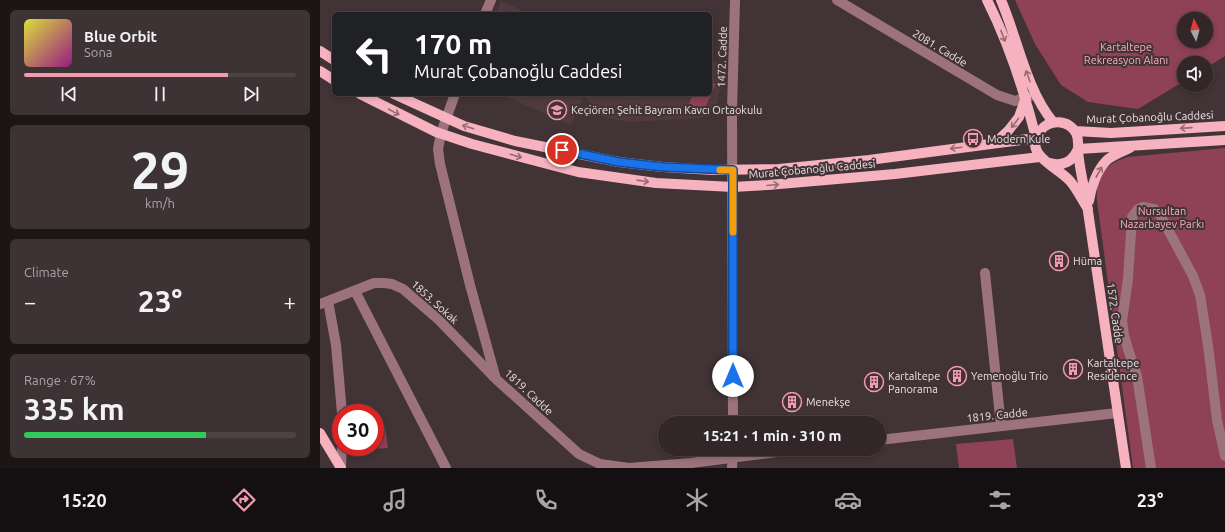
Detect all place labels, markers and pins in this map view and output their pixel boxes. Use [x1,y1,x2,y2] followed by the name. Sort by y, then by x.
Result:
[546,99,568,121] school or university icon: Keçiören Şehit Bayram Kavcı Ortaokulu
[571,104,762,116] place label: Keçiören Şehit Bayram Kavcı Ortaokulu
[962,128,984,150] bus stop icon: Modern Kule
[545,133,579,167] pin
[987,133,1050,145] place label: Modern Kule
[1048,250,1070,272] building icon: Hüma
[1073,255,1102,267] place label: Hüma
[1087,357,1139,382] place label: Kartaltepe Residence
[1062,358,1084,380] building icon: Kartaltepe Residence
[946,365,968,387] building icon: Yemenoğlu Trio
[888,370,940,395] place label: Kartaltepe Panorama
[971,370,1048,382] place label: Yemenoğlu Trio
[863,371,885,393] building icon: Kartaltepe Panorama
[781,391,803,413] building icon: Menekşe
[806,396,850,408] place label: Menekşe

